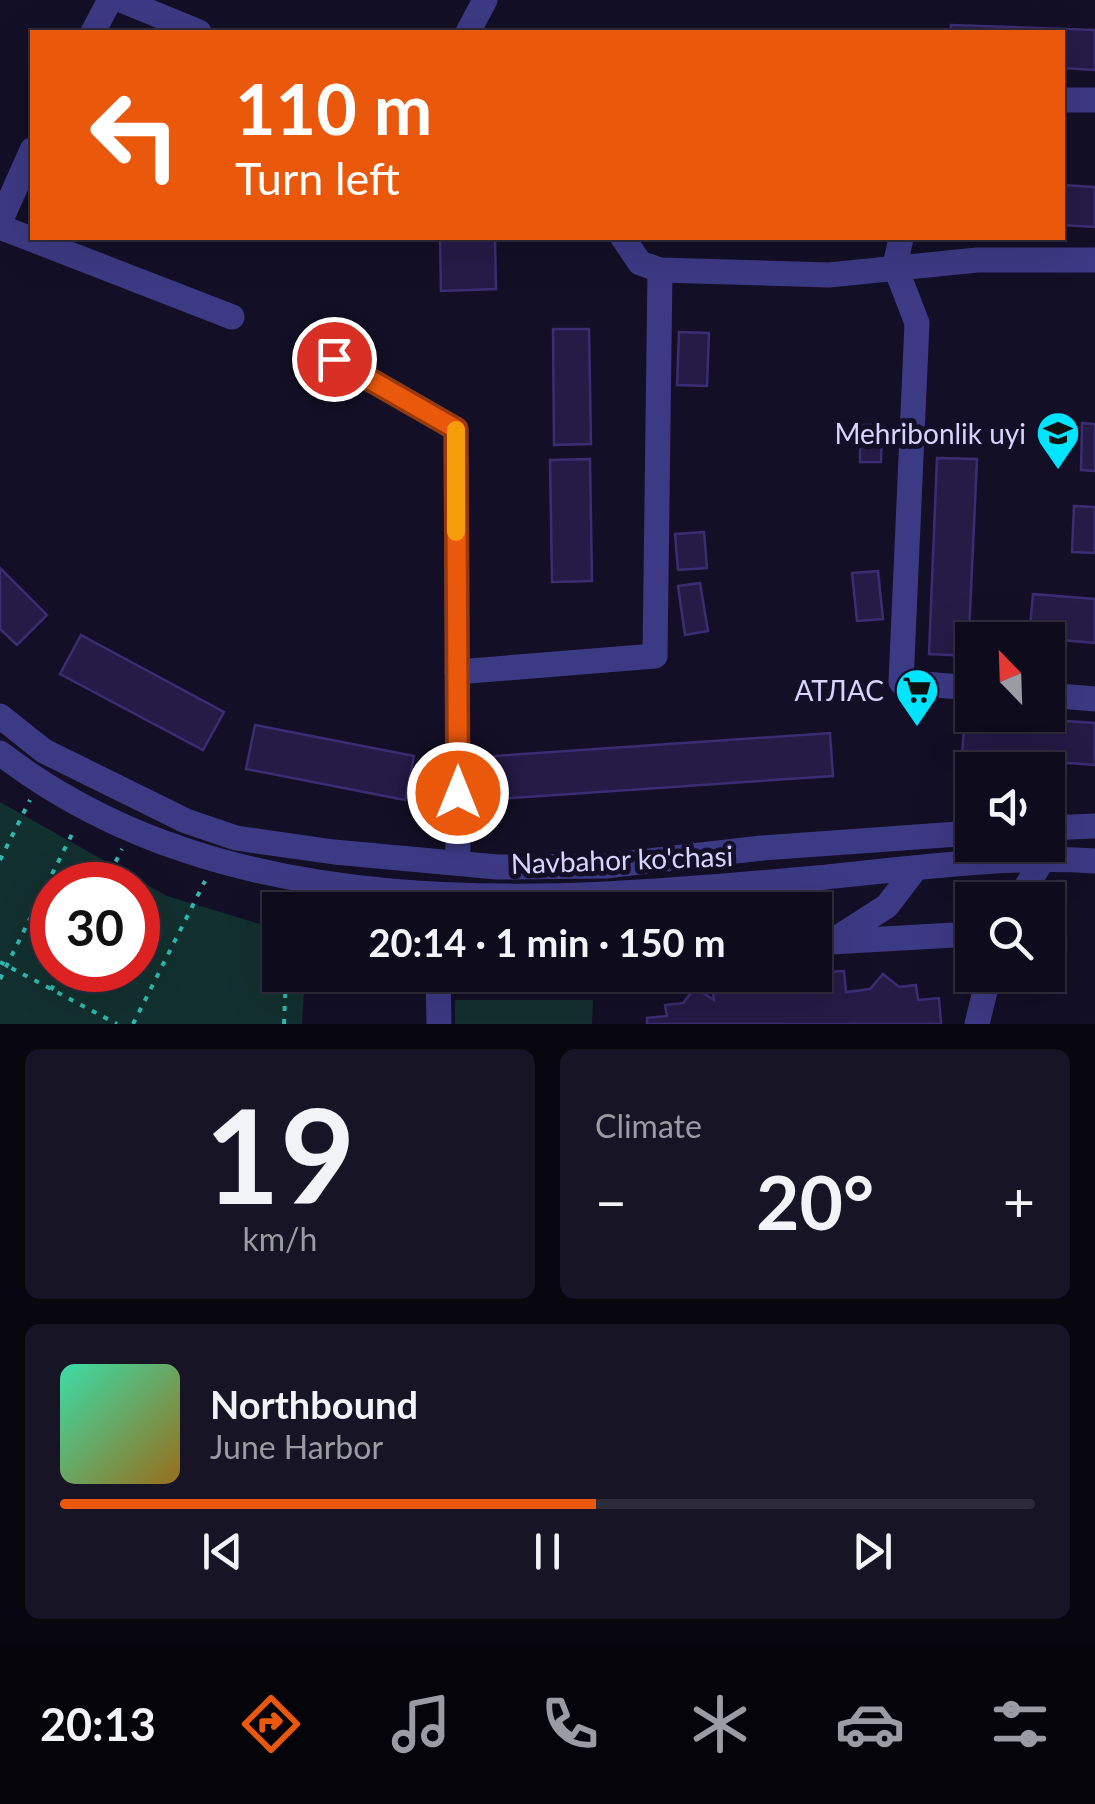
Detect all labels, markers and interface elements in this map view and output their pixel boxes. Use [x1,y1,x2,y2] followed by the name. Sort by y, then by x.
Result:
[235,66,432,150] text: 110 m
[70,70,200,200] icon: left
[235,151,400,205] text: Turn left
[292,317,377,402] pin
[307,332,362,387] icon: arrive
[1035,410,1081,471] school or university icon: Mehribonlik uyi
[834,416,1026,450] place label: Mehribonlik uyi
[955,622,1065,732] north arrow
[955,622,1065,992] map controls
[894,667,940,728] supermarket icon: АТЛАС
[794,673,884,707] place label: АТЛАС
[406,741,510,845] position arrow
[955,752,1065,862] button: sound
[510,838,734,880] street label: Navbahor ko'chasi
[30,862,160,992] speed limit sign: 30
[955,882,1065,992] button: search
[368,919,726,965] text: 20:14 · 1 min · 150 m
[205,1076,355,1232] text: 19
[595,1106,702,1145] text: Climate
[756,1156,874,1246] text: 20°
[595,1168,627,1234] text: −
[1003,1168,1035,1234] text: +
[243,1219,317,1258] text: km/h
[210,1381,418,1427] text: Northbound
[210,1427,383,1466] text: June Harbor
[195,1524,250,1579] icon: previous
[520,1524,575,1579] icon: pause
[845,1524,900,1579] icon: next
[236,1689,306,1759] icon: directions
[386,1689,456,1759] icon: music
[535,1689,605,1759] icon: phone
[685,1689,755,1759] icon: climate
[835,1689,905,1759] icon: car
[985,1689,1055,1759] icon: filters
[40,1697,156,1751] text: 20:13

